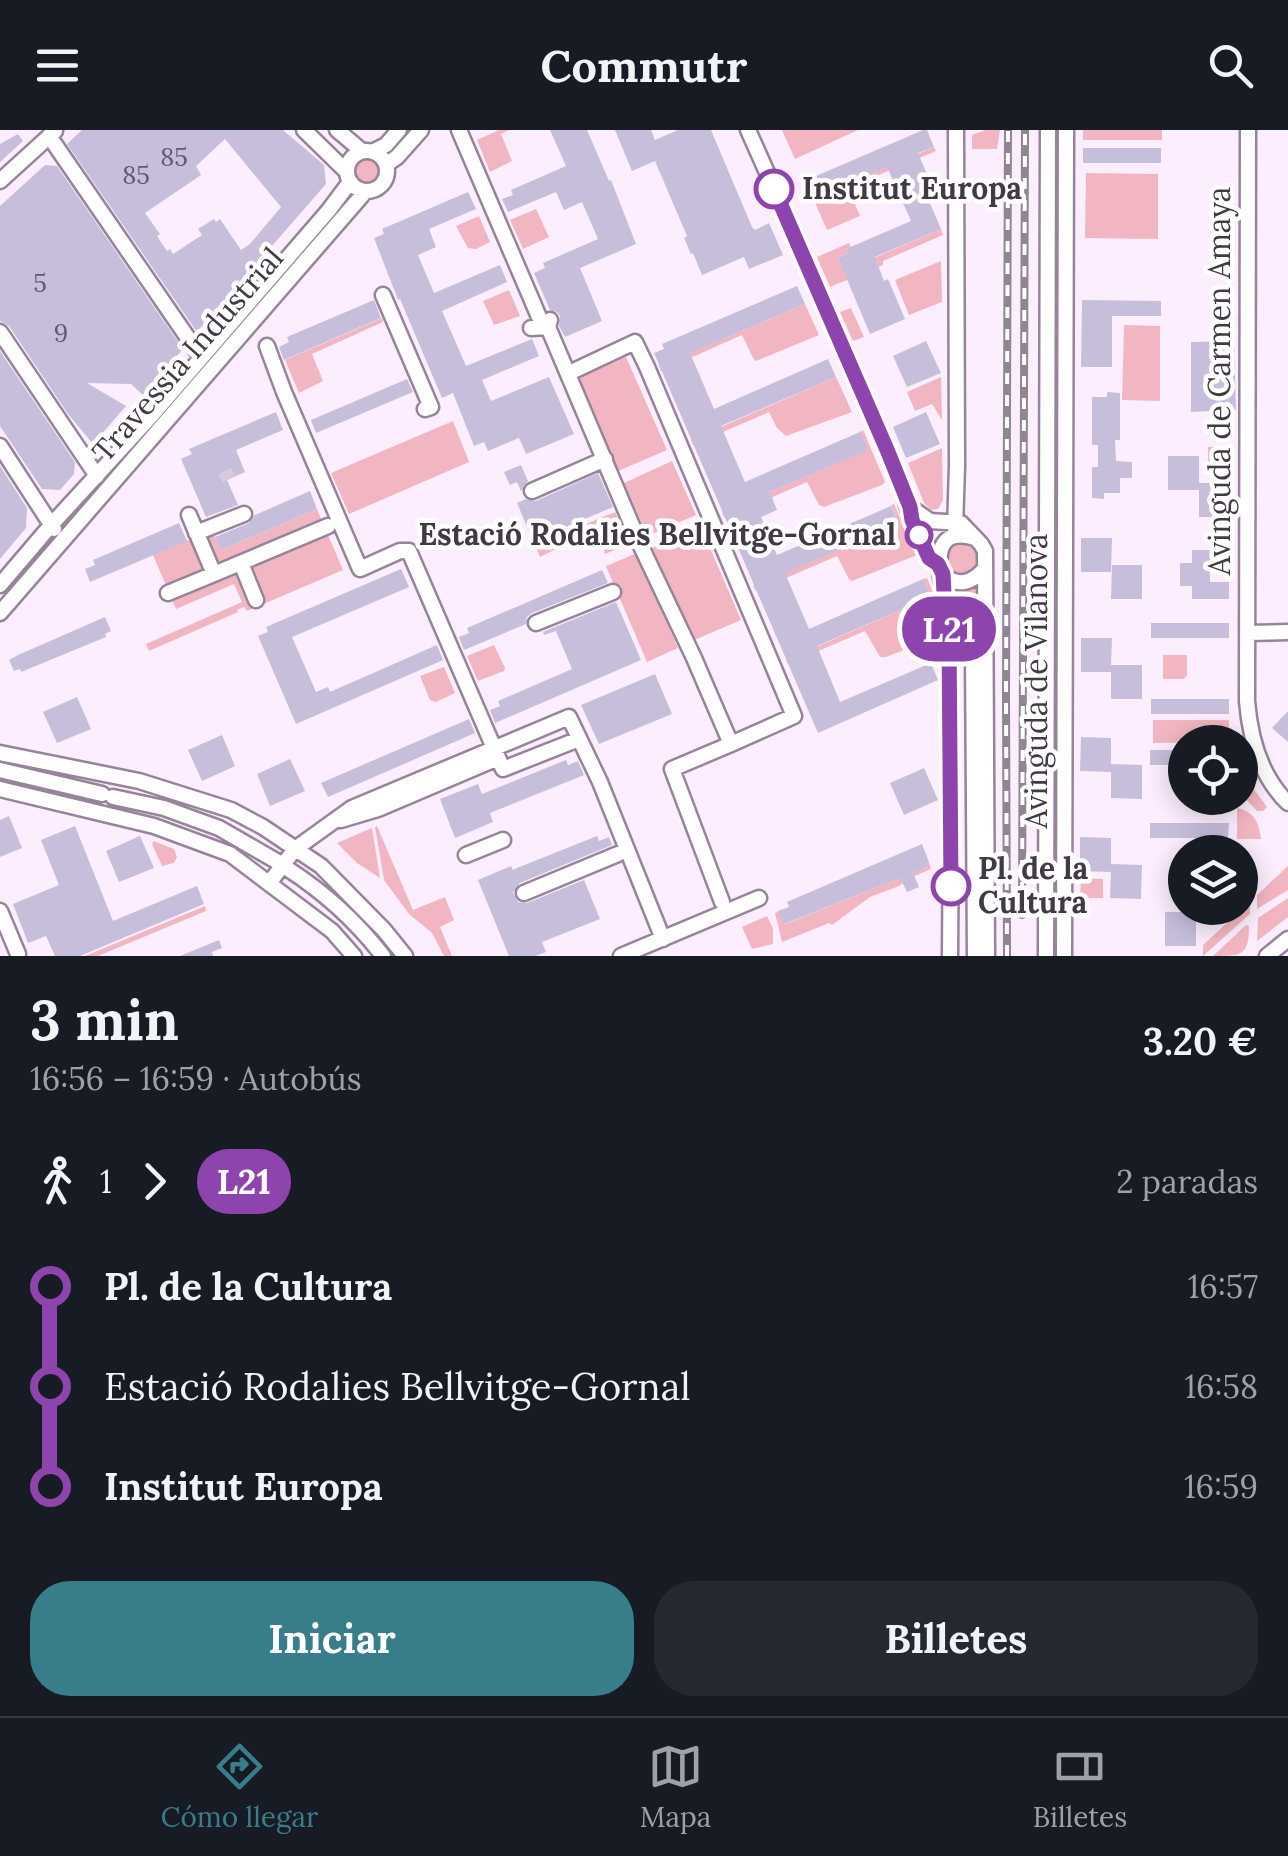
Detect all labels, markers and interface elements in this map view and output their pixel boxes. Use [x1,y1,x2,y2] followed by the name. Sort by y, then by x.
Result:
[541,37,747,94] text: Commutr
[30,38,85,93] icon: menu
[1203,38,1258,93] icon: search
[160,141,188,173] house number: 85
[122,159,150,191] house number: 85
[802,169,1022,207] place label: Institut Europa
[755,170,793,208] marker: Institut Europa
[1200,187,1239,576] street label: Avinguda de Carmen Amaya
[84,239,291,469] street label: Travessia Industrial
[33,267,47,299] house number: 5
[54,317,68,349] house number: 9
[418,515,896,554] place label: Estació Rodalies Bellvitge-Gornal
[906,522,932,548] marker: Estació Rodalies Bellvitge-Gornal
[1017,533,1056,830] street label: Avinguda de Vilanova
[892,596,1006,662] line badge: L21
[922,607,976,652] text: L21
[1168,725,1258,925] map controls
[1168,725,1258,815] button: locate
[1168,835,1258,925] button: layers
[978,849,1088,921] place label: Pl. de la Cultura
[932,867,970,905] marker: Pl. de la Cultura
[30,985,179,1055] text: 3 min
[1143,1017,1258,1065] text: 3.20 €
[30,1058,362,1099] text: 16:56 – 16:59 · Autobús
[30,1154,85,1209] icon: walk
[127,1154,182,1209] icon: forward
[217,1159,271,1204] text: L21
[100,1161,112,1202] text: 1
[1116,1161,1258,1202] text: 2 paradas
[104,1262,392,1310] text: Pl. de la Cultura
[1188,1266,1258,1307] text: 16:57
[104,1362,691,1410] text: Estació Rodalies Bellvitge-Gornal
[1184,1366,1258,1407] text: 16:58
[104,1462,383,1510] text: Institut Europa
[1184,1466,1258,1507] text: 16:59
[30,1581,634,1696] button: Iniciar
[654,1581,1258,1696] button: Billetes
[161,1739,318,1835] tab: Cómo llegar
[640,1739,711,1835] tab: Mapa
[1033,1739,1127,1835] tab: Billetes

